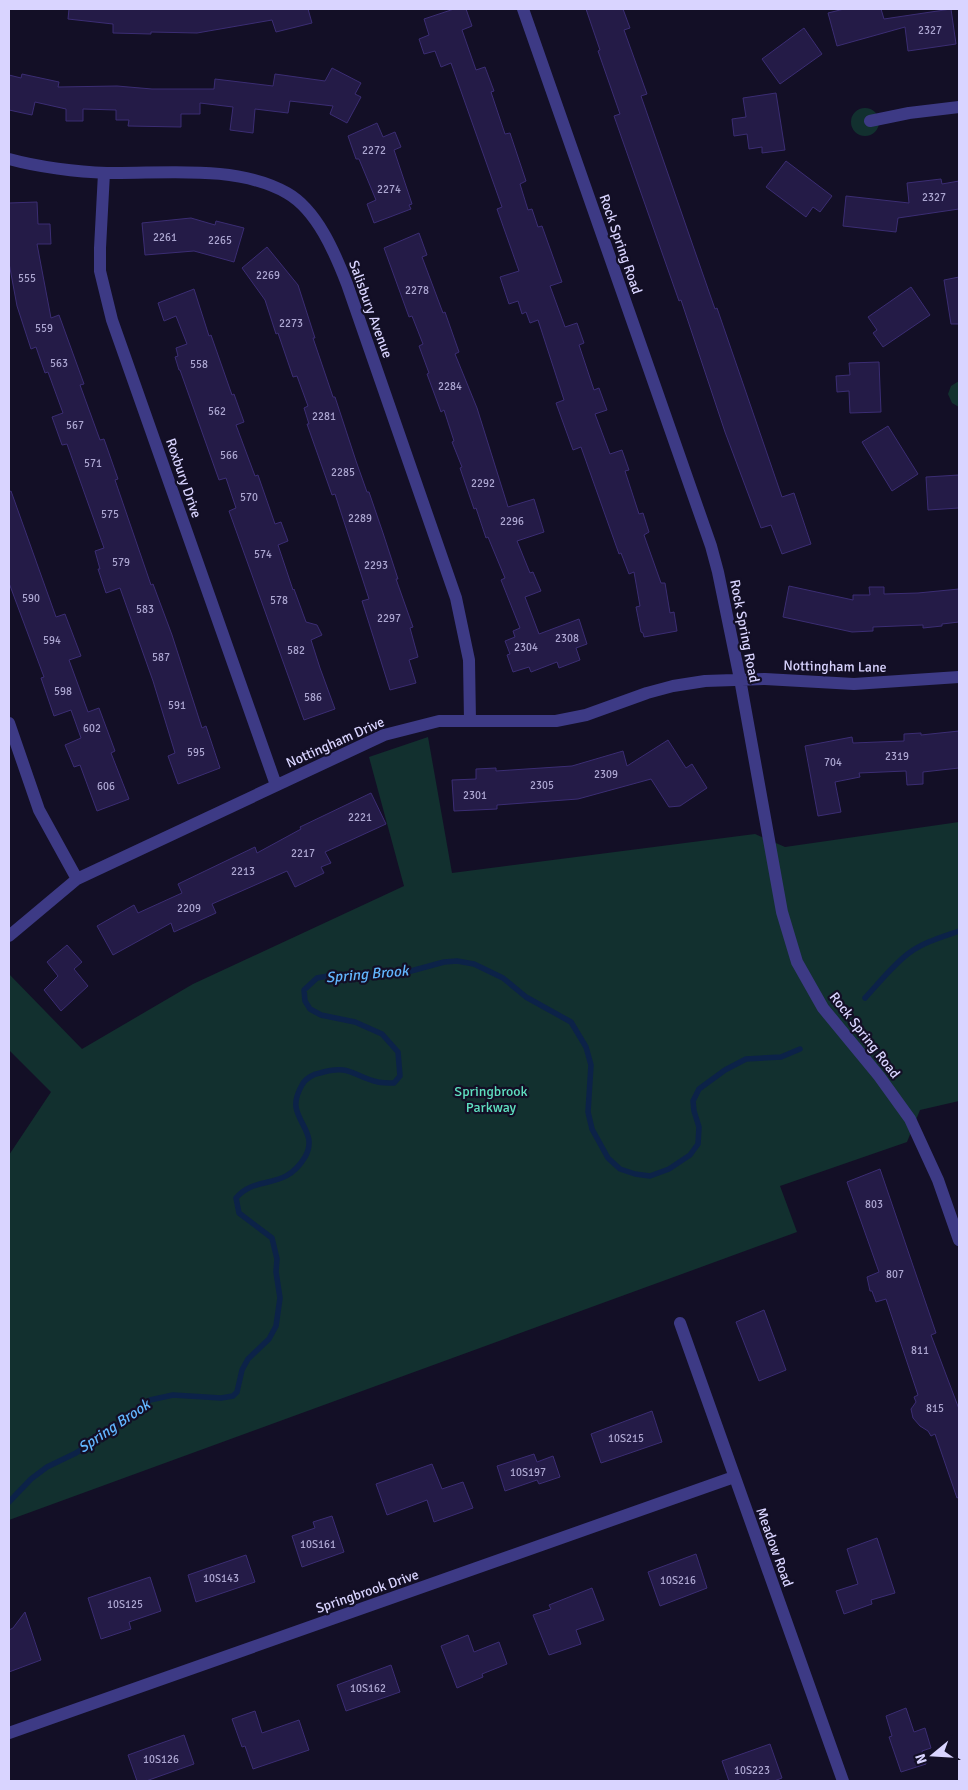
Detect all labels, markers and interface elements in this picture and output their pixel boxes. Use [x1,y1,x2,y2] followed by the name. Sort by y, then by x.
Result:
[918,24,942,37] house number: 2327
[362,144,386,157] house number: 2272
[377,183,401,196] house number: 2274
[922,191,946,204] house number: 2327
[595,192,646,296] street label: Rock Spring Road
[153,231,177,244] house number: 2261
[208,234,232,247] house number: 2265
[345,258,396,360] street label: Salisbury Avenue
[256,269,280,282] house number: 2269
[18,272,36,285] house number: 555
[405,284,429,297] house number: 2278
[279,317,303,330] house number: 2273
[35,322,53,335] house number: 559
[50,357,68,370] house number: 563
[190,358,208,371] house number: 558
[438,380,462,393] house number: 2284
[208,405,226,418] house number: 562
[312,410,336,423] house number: 2281
[66,419,84,432] house number: 567
[162,436,205,520] street label: Roxbury Drive
[220,449,238,462] house number: 566
[84,457,102,470] house number: 571
[331,466,355,479] house number: 2285
[471,477,495,490] house number: 2292
[240,491,258,504] house number: 570
[101,508,119,521] house number: 575
[348,512,372,525] house number: 2289
[500,515,524,528] house number: 2296
[254,548,272,561] house number: 574
[112,556,130,569] house number: 579
[364,559,388,572] house number: 2293
[726,578,763,684] street label: Rock Spring Road
[22,592,40,605] house number: 590
[270,594,288,607] house number: 578
[136,603,154,616] house number: 583
[377,612,401,625] house number: 2297
[555,632,579,645] house number: 2308
[43,634,61,647] house number: 594
[514,641,538,654] house number: 2304
[287,644,305,657] house number: 582
[152,651,170,664] house number: 587
[783,657,887,676] street label: Nottingham Lane
[54,685,72,698] house number: 598
[304,691,322,704] house number: 586
[168,699,186,712] house number: 591
[283,713,387,772] street label: Nottingham Drive
[83,722,101,735] house number: 602
[187,746,205,759] house number: 595
[885,750,909,763] house number: 2319
[824,756,842,769] house number: 704
[594,768,618,781] house number: 2309
[530,779,554,792] house number: 2305
[97,780,115,793] house number: 606
[463,789,487,802] house number: 2301
[348,811,372,824] house number: 2221
[291,847,315,860] house number: 2217
[231,865,255,878] house number: 2213
[177,902,201,915] house number: 2209
[325,961,410,987] water label: Spring Brook
[826,989,904,1082] street label: Rock Spring Road
[454,1083,528,1116] park label: Springbrook Parkway
[865,1198,883,1211] house number: 803
[886,1268,904,1281] house number: 807
[911,1344,929,1357] house number: 811
[75,1395,155,1457] water label: Spring Brook
[926,1402,944,1415] house number: 815
[608,1432,644,1445] house number: 10S215
[510,1466,546,1479] house number: 10S197
[752,1505,797,1589] street label: Meadow Road
[300,1538,336,1551] house number: 10S161
[313,1566,421,1617] street label: Springbrook Drive
[203,1572,239,1585] house number: 10S143
[660,1574,696,1587] house number: 10S216
[107,1598,143,1611] house number: 10S125
[350,1682,386,1695] house number: 10S162
[908,1730,958,1780] north arrow
[912,1752,931,1766] text: N
[143,1753,179,1766] house number: 10S126
[734,1764,770,1777] house number: 10S223

